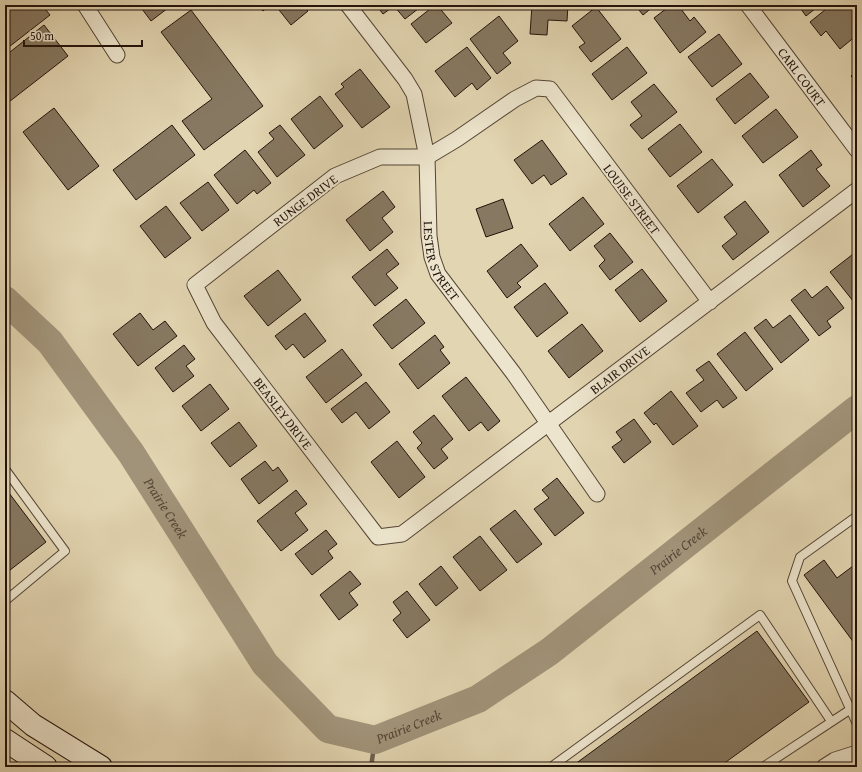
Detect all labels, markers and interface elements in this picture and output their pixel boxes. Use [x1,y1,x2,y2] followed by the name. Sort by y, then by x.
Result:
[24,22,142,48] scale bar
[30,27,54,44] text: 50 m
[773,44,831,111] street label: CARL COURT
[599,160,665,239] street label: LOUISE STREET
[269,170,342,231] street label: RUNGE DRIVE
[419,221,464,305] street label: LESTER STREET
[586,341,654,399] street label: BLAIR DRIVE
[249,373,317,454] street label: BEASLEY DRIVE
[139,473,193,543] water label: Prairie Creek
[644,521,712,580] water label: Prairie Creek
[372,704,445,749] water label: Prairie Creek

